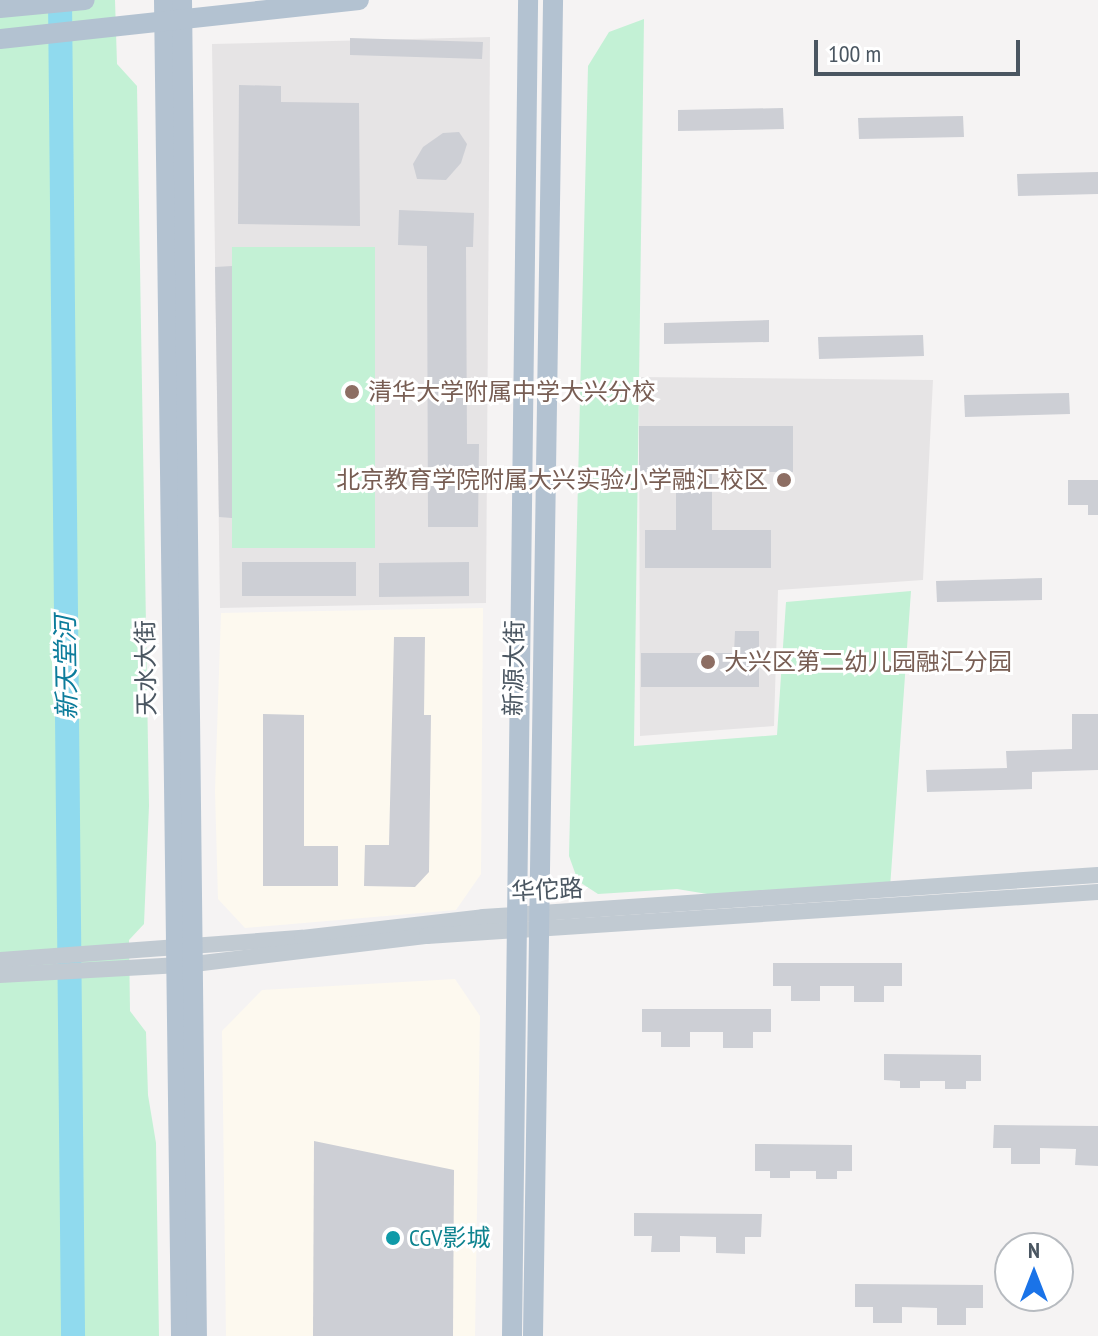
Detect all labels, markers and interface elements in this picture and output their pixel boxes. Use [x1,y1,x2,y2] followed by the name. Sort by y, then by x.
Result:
[818,24,1024,74] scale bar
[828,38,881,69] text: 100 m
[368,378,656,406] place label: 清华大学附属中学大兴分校
[343,383,361,401] marker: 清华大学附属中学大兴分校
[336,466,768,494] place label: 北京教育学院附属大兴实验小学融汇校区
[775,471,793,489] marker: 北京教育学院附属大兴实验小学融汇校区
[49,616,83,720] water label: 新天堂河
[131,620,161,716] street label: 天水大街
[499,620,529,716] street label: 新源大街
[724,648,1012,676] place label: 大兴区第二幼儿园融汇分园
[699,653,717,671] marker: 大兴区第二幼儿园融汇分园
[510,874,584,906] street label: 华佗路
[409,1224,490,1252] place label: CGV影城
[384,1229,402,1247] marker: CGV影城
[994,1232,1074,1312] north arrow
[1028,1236,1040,1264] text: N

